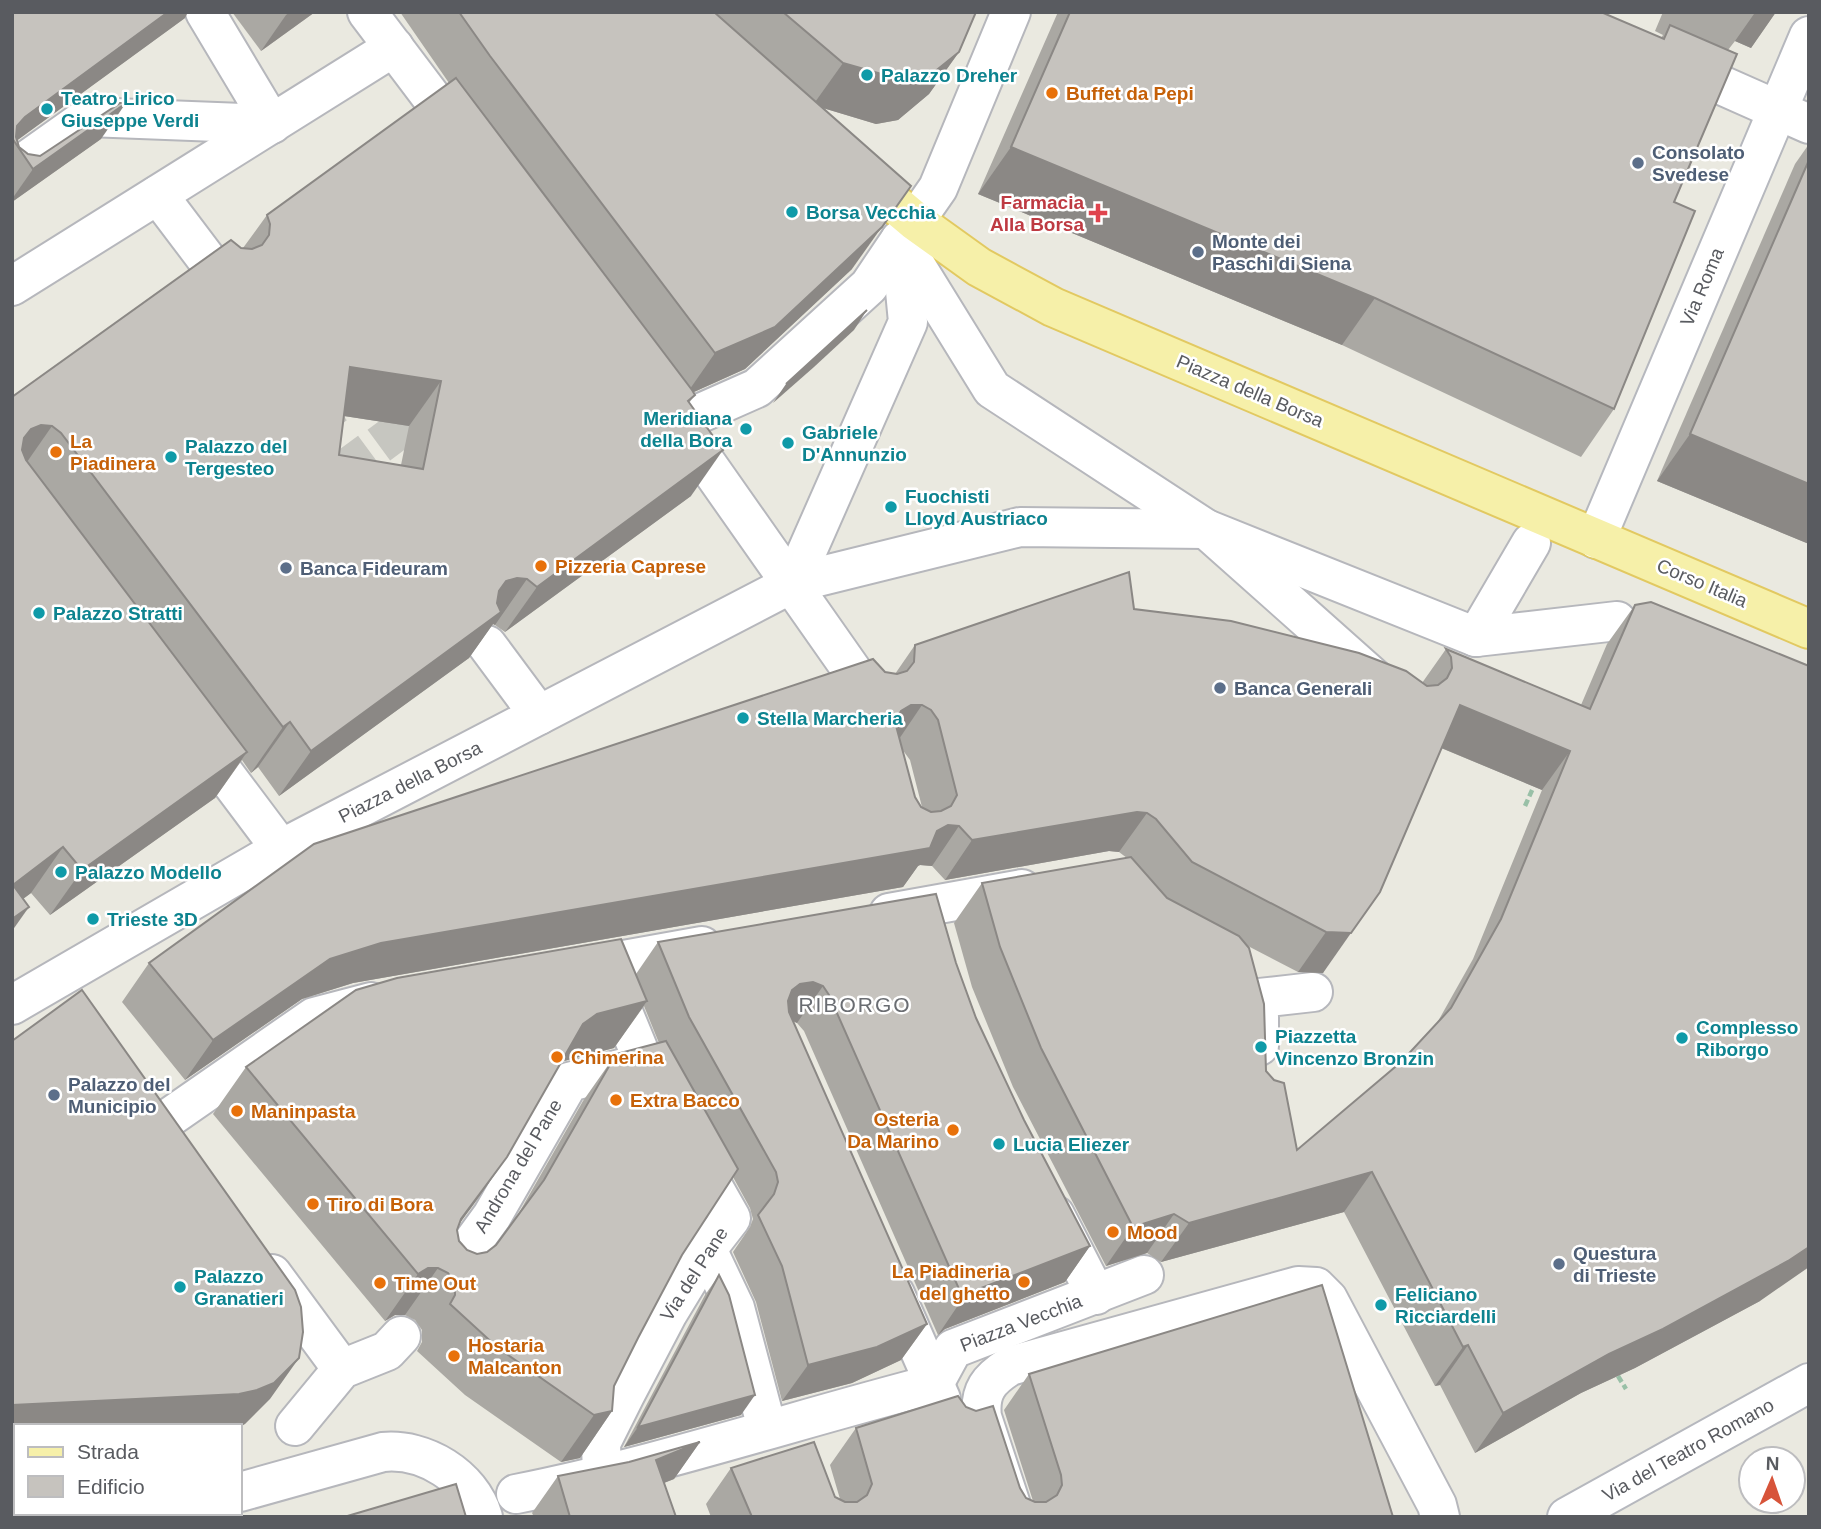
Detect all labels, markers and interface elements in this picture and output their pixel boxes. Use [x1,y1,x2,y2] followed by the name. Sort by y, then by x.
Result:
[881,65,1018,86] place label: Palazzo Dreher
[859,67,875,83] marker: Palazzo Dreher
[1066,83,1194,104] place label: Buffet da Pepi
[1044,85,1060,101] marker: Buffet da Pepi
[61,88,199,131] place label: Teatro Lirico Giuseppe Verdi
[39,101,55,117] marker: Teatro Lirico Giuseppe Verdi
[1652,142,1745,185] place label: Consolato Svedese
[1630,155,1646,171] marker: Consolato Svedese
[990,192,1084,235] place label: Farmacia Alla Borsa
[806,202,936,223] place label: Borsa Vecchia
[784,204,800,220] marker: Borsa Vecchia
[1090,205,1106,221] marker: Farmacia Alla Borsa
[1212,231,1352,274] place label: Monte dei Paschi di Siena
[1190,244,1206,260] marker: Monte dei Paschi di Siena
[1676,244,1728,329] street label: Via Roma
[1173,351,1327,432] street label: Piazza della Borsa
[640,408,732,451] place label: Meridiana della Bora
[738,421,754,437] marker: Meridiana della Bora
[802,422,907,465] place label: Gabriele D'Annunzio
[70,431,156,474] place label: La Piadinera
[780,435,796,451] marker: Gabriele D'Annunzio
[185,436,287,479] place label: Palazzo del Tergesteo
[48,444,64,460] marker: La Piadinera
[163,449,179,465] marker: Palazzo del Tergesteo
[905,486,1048,529] place label: Fuochisti Lloyd Austriaco
[883,499,899,515] marker: Fuochisti Lloyd Austriaco
[1654,555,1751,612] street label: Corso Italia
[555,556,706,577] place label: Pizzeria Caprese
[300,558,448,579] place label: Banca Fideuram
[533,558,549,574] marker: Pizzeria Caprese
[278,560,294,576] marker: Banca Fideuram
[53,603,183,624] place label: Palazzo Stratti
[31,605,47,621] marker: Palazzo Stratti
[1234,678,1372,699] place label: Banca Generali
[1212,680,1228,696] marker: Banca Generali
[757,708,903,729] place label: Stella Marcheria
[735,710,751,726] marker: Stella Marcheria
[335,737,485,827] street label: Piazza della Borsa
[75,862,222,883] place label: Palazzo Modello
[53,864,69,880] marker: Palazzo Modello
[107,909,198,930] place label: Trieste 3D
[85,911,101,927] marker: Trieste 3D
[798,993,912,1016] district label: RIBORGO
[1696,1017,1798,1060] place label: Complesso Riborgo
[1275,1026,1434,1069] place label: Piazzetta Vincenzo Bronzin
[1674,1030,1690,1046] marker: Complesso Riborgo
[1253,1039,1269,1055] marker: Piazzetta Vincenzo Bronzin
[571,1047,664,1068] place label: Chimerina
[549,1049,565,1065] marker: Chimerina
[68,1074,170,1117] place label: Palazzo del Municipio
[46,1087,62,1103] marker: Palazzo del Municipio
[630,1090,740,1111] place label: Extra Bacco
[608,1092,624,1108] marker: Extra Bacco
[470,1095,566,1237] street label: Androna del Pane
[251,1101,356,1122] place label: Maninpasta
[229,1103,245,1119] marker: Maninpasta
[847,1109,939,1152] place label: Osteria Da Marino
[945,1122,961,1138] marker: Osteria Da Marino
[1013,1134,1130,1155] place label: Lucia Eliezer
[991,1136,1007,1152] marker: Lucia Eliezer
[327,1194,434,1215] place label: Tiro di Bora
[305,1196,321,1212] marker: Tiro di Bora
[1127,1222,1178,1243] place label: Mood
[656,1223,732,1325] street label: Via del Pane
[1105,1224,1121,1240] marker: Mood
[1573,1243,1657,1286] place label: Questura di Trieste
[1551,1256,1567,1272] marker: Questura di Trieste
[892,1261,1010,1304] place label: La Piadineria del ghetto
[194,1266,284,1309] place label: Palazzo Granatieri
[394,1273,477,1294] place label: Time Out
[1016,1274,1032,1290] marker: La Piadineria del ghetto
[372,1275,388,1291] marker: Time Out
[172,1279,188,1295] marker: Palazzo Granatieri
[1395,1284,1496,1327] place label: Feliciano Ricciardelli
[957,1290,1085,1356] street label: Piazza Vecchia
[1373,1297,1389,1313] marker: Feliciano Ricciardelli
[468,1335,562,1378] place label: Hostaria Malcanton
[446,1348,462,1364] marker: Hostaria Malcanton
[1599,1394,1777,1506] street label: Via del Teatro Romano
[14,1424,242,1515] legend
[77,1440,139,1463] text: Strada
[1737,1445,1807,1515] north arrow
[1765,1453,1780,1474] text: N
[77,1475,145,1498] text: Edificio

